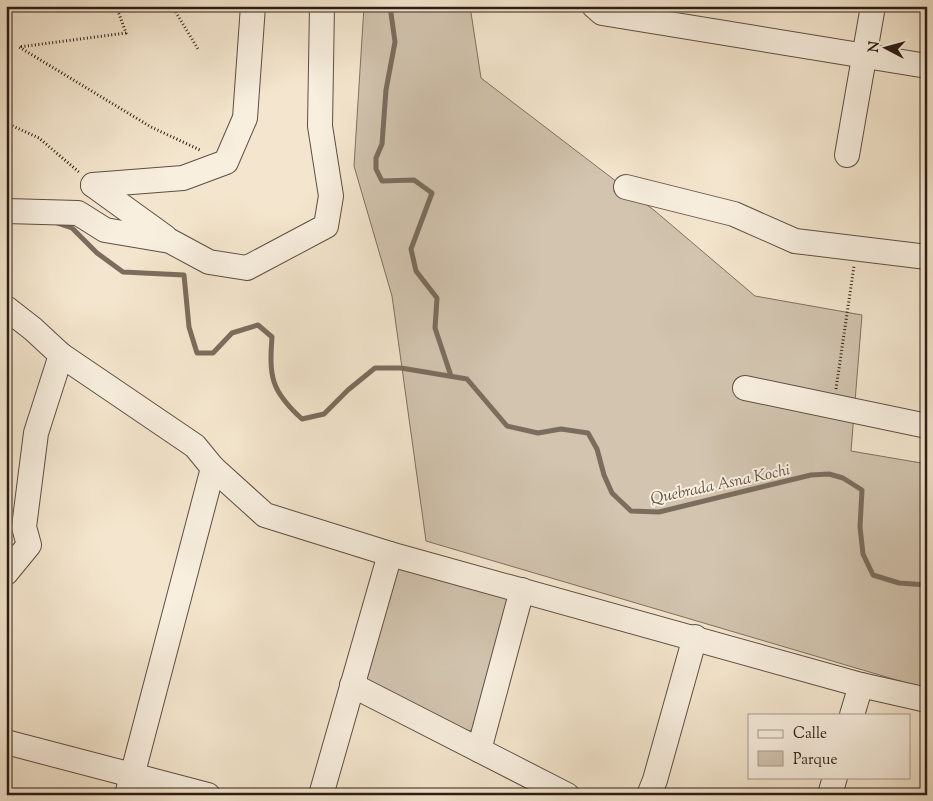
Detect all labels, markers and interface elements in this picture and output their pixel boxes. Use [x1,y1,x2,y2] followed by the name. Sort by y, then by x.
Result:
[860,22,910,72] north arrow
[865,40,886,53] text: N
[649,459,792,511] water label: Quebrada Asna Kochi
[748,714,910,778] legend
[793,724,827,745] text: Calle
[793,750,837,771] text: Parque

